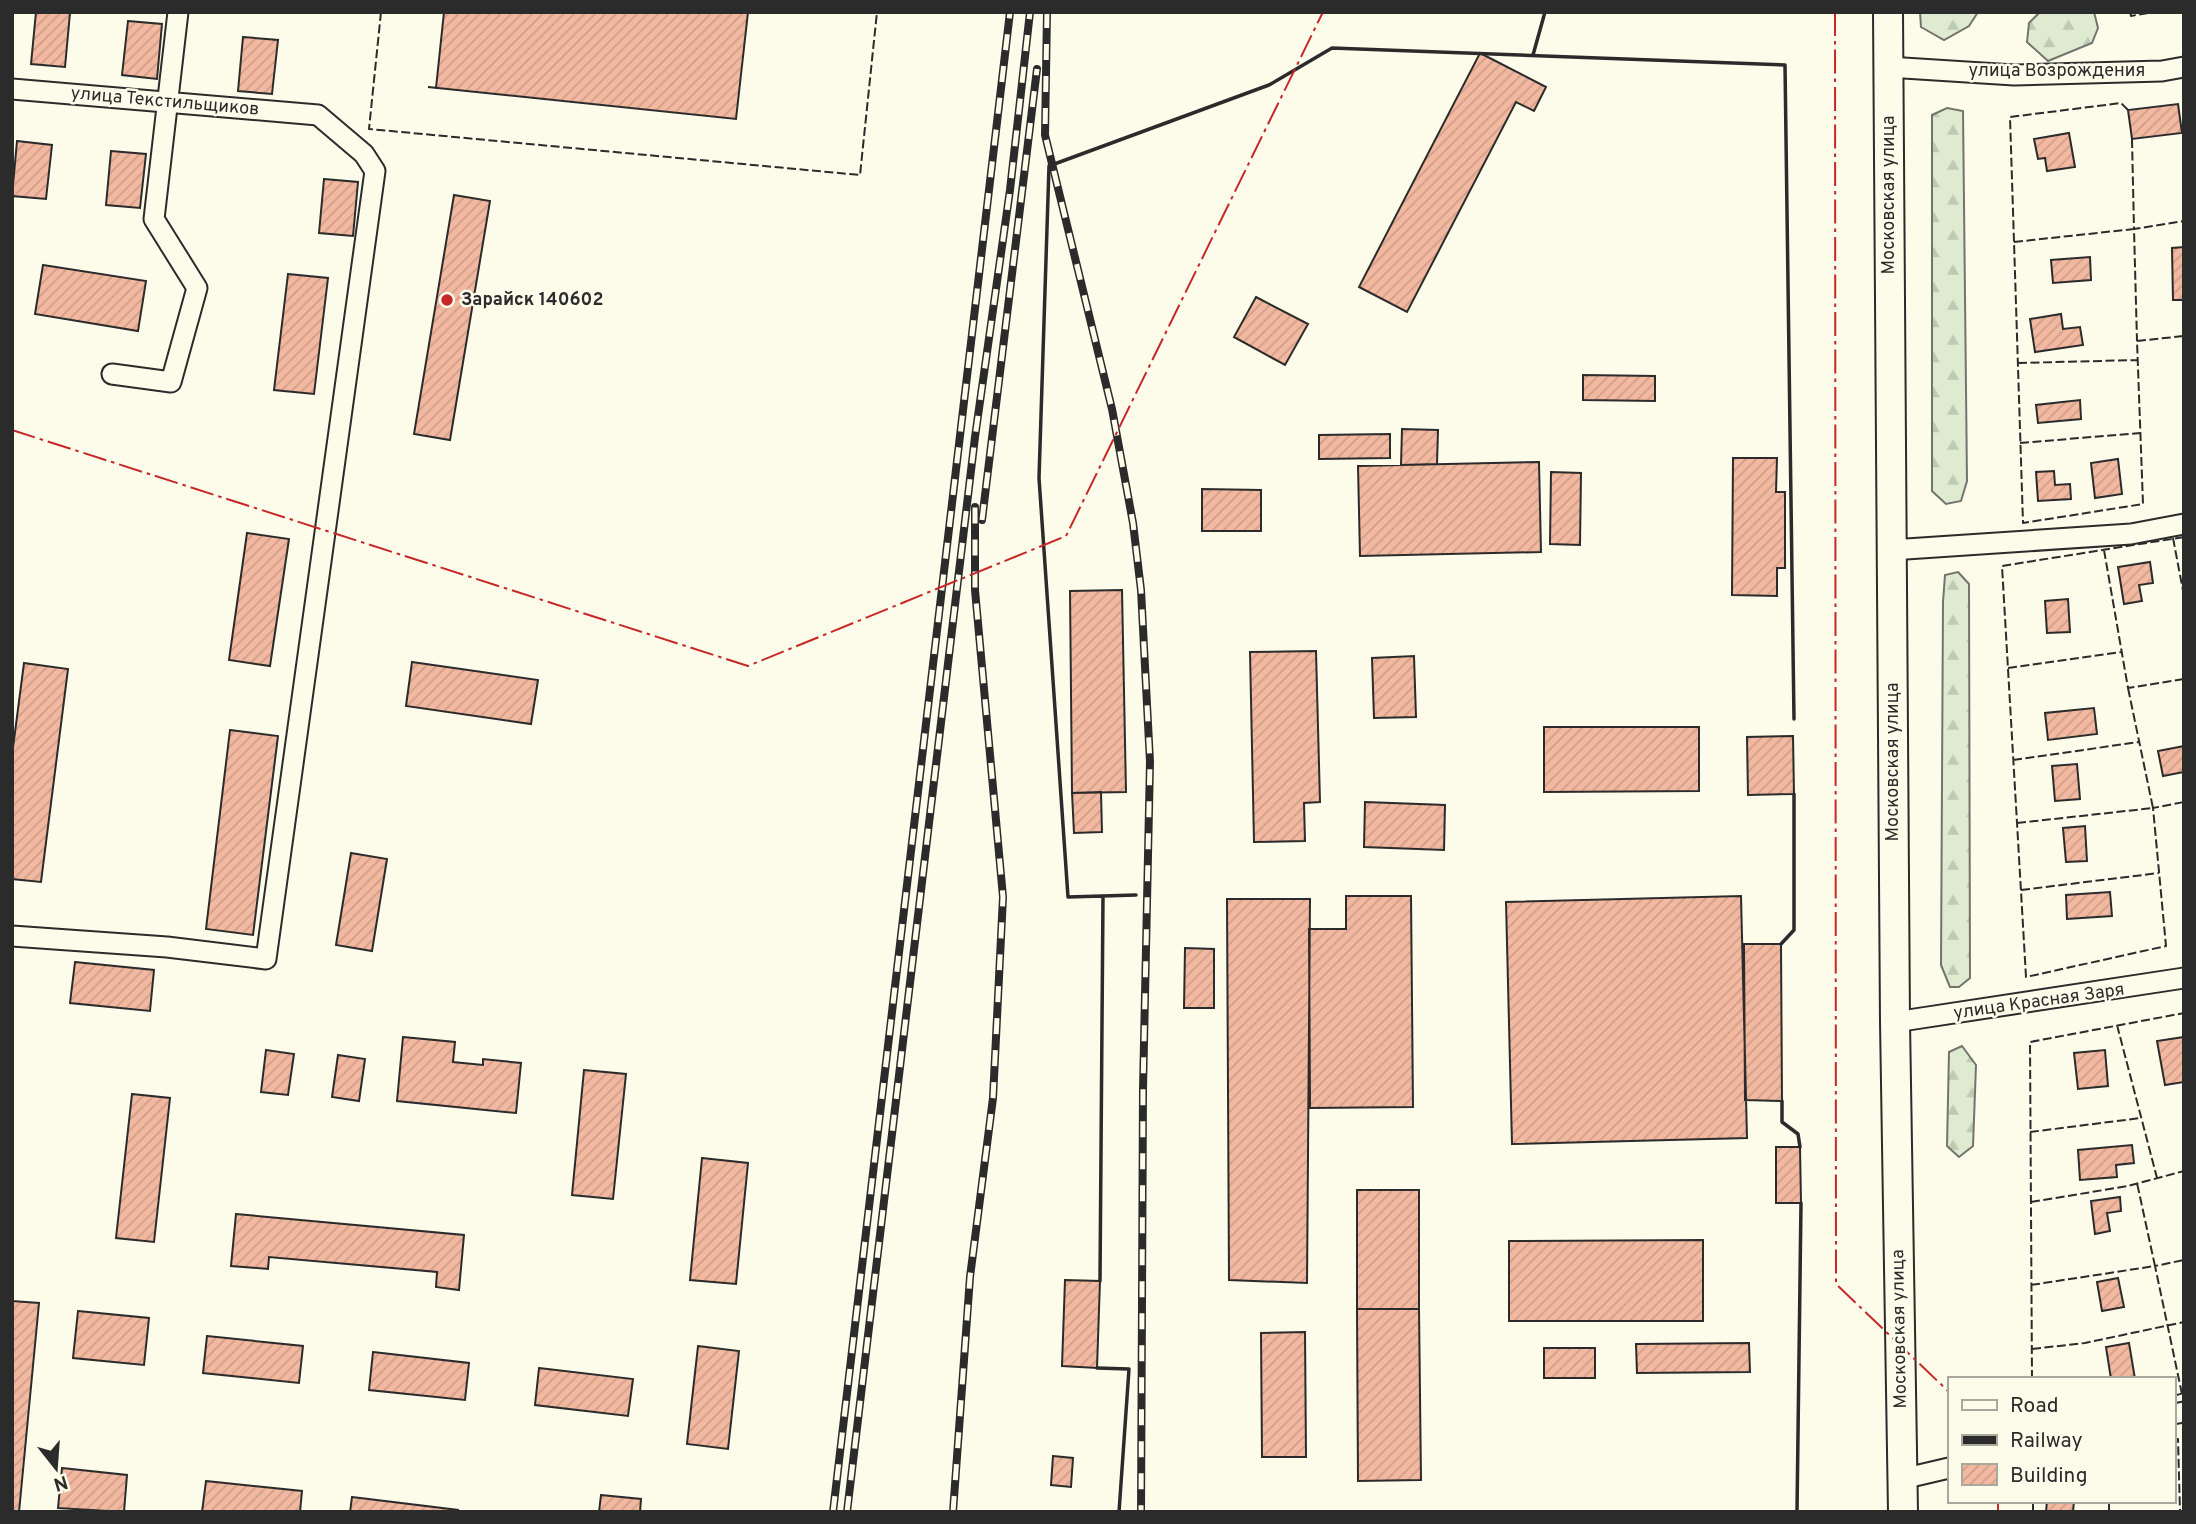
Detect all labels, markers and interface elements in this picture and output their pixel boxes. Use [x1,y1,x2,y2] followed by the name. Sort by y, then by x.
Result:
[1969,60,2145,83] street label: улица Возрождения
[70,82,260,122] street label: улица Текстильщиков
[1878,115,1901,275] street label: Московская улица
[461,289,603,312] place label: Зарайск 140602
[439,292,455,308] marker: Зарайск 140602
[1882,682,1905,842] street label: Московская улица
[1952,979,2126,1025] street label: улица Красная Заря
[1887,1249,1913,1409] street label: Московская улица
[1948,1377,2175,1503] legend
[2010,1393,2059,1420] text: Road
[2010,1428,2083,1455] text: Railway
[21,1433,91,1503] north arrow
[2010,1463,2088,1490] text: Building
[50,1469,70,1496] text: N

